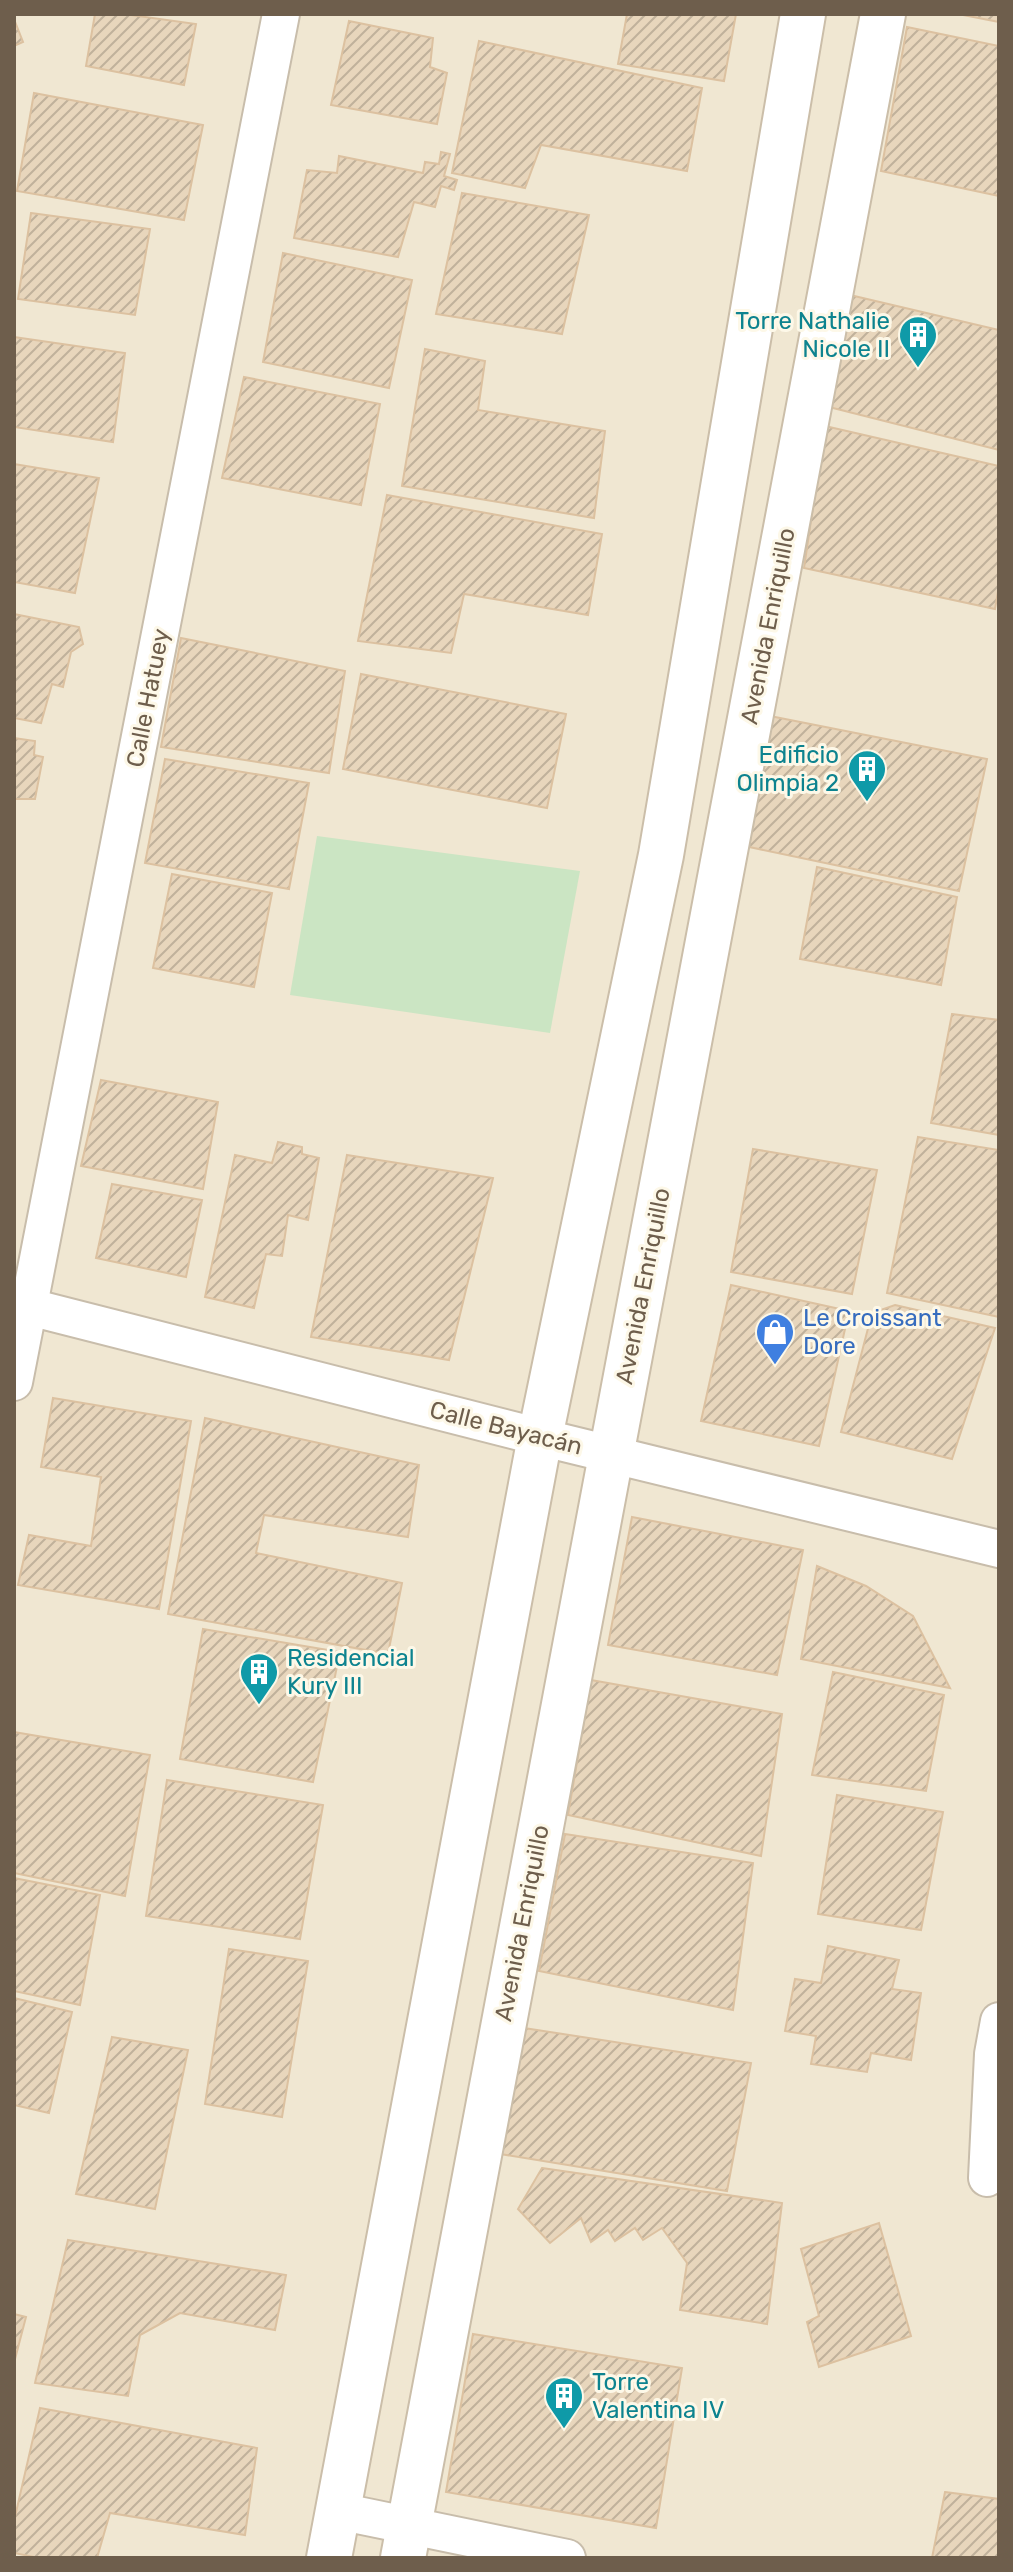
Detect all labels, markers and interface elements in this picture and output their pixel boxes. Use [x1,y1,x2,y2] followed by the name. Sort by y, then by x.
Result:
[735,307,890,363] place label: Torre Nathalie Nicole II
[897,314,939,369] building icon: Torre Nathalie Nicole II
[735,525,801,727] street label: Avenida Enriquillo
[121,626,175,770] street label: Calle Hatuey
[736,741,839,797] place label: Edificio Olimpia 2
[846,748,888,803] building icon: Edificio Olimpia 2
[610,1185,676,1387] street label: Avenida Enriquillo
[803,1304,942,1360] place label: Le Croissant Dore
[754,1311,796,1366] shop icon: Le Croissant Dore
[427,1396,585,1460] street label: Calle Bayacán
[287,1644,414,1700] place label: Residencial Kury III
[238,1651,280,1706] building icon: Residencial Kury III
[489,1822,555,2024] street label: Avenida Enriquillo
[592,2368,724,2424] place label: Torre Valentina IV
[543,2375,585,2430] building icon: Torre Valentina IV

